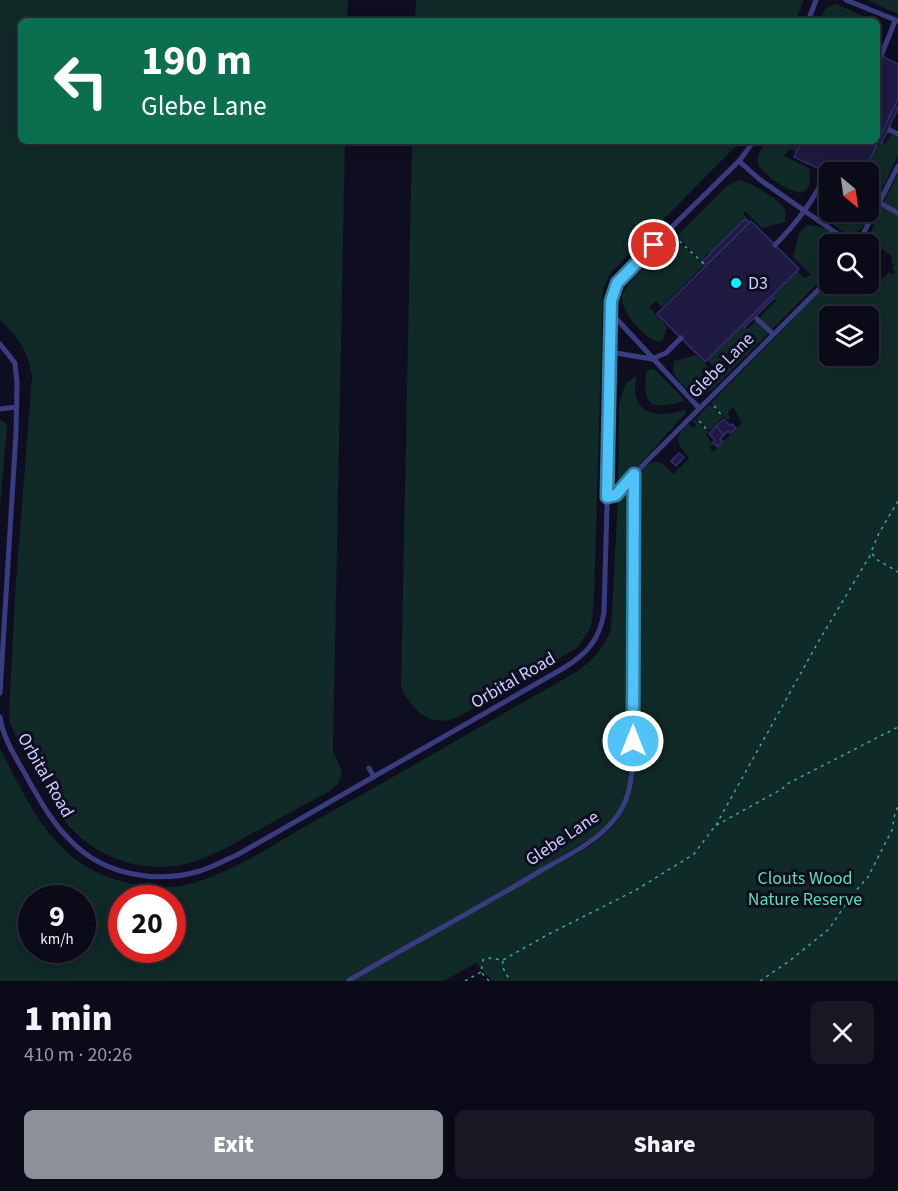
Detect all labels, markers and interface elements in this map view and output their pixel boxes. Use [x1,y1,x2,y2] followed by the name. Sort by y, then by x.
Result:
[141,31,252,91] text: 190 m
[42,42,120,120] icon: left
[141,87,267,126] text: Glebe Lane
[819,162,879,222] north arrow
[819,162,879,366] map controls
[628,219,679,270] pin
[637,228,670,261] icon: arrive
[819,234,879,294] button: search
[748,271,768,296] place label: D3
[729,276,743,290] marker: D3
[819,306,879,366] button: layers
[683,327,760,404] street label: Glebe Lane
[466,646,560,715] street label: Orbital Road
[601,709,665,773] position arrow
[11,728,80,822] street label: Orbital Road
[521,805,604,872] street label: Glebe Lane
[748,866,862,912] park label: Clouts Wood Nature Reserve
[108,885,186,963] speed limit sign: 20
[49,895,65,938] text: 9
[40,929,74,950] text: km/h
[24,993,112,1044] text: 1 min
[811,1001,874,1064] button: close
[24,1041,132,1069] text: 410 m · 20:26
[24,1110,443,1179] button: Exit
[455,1110,874,1179] button: Share

